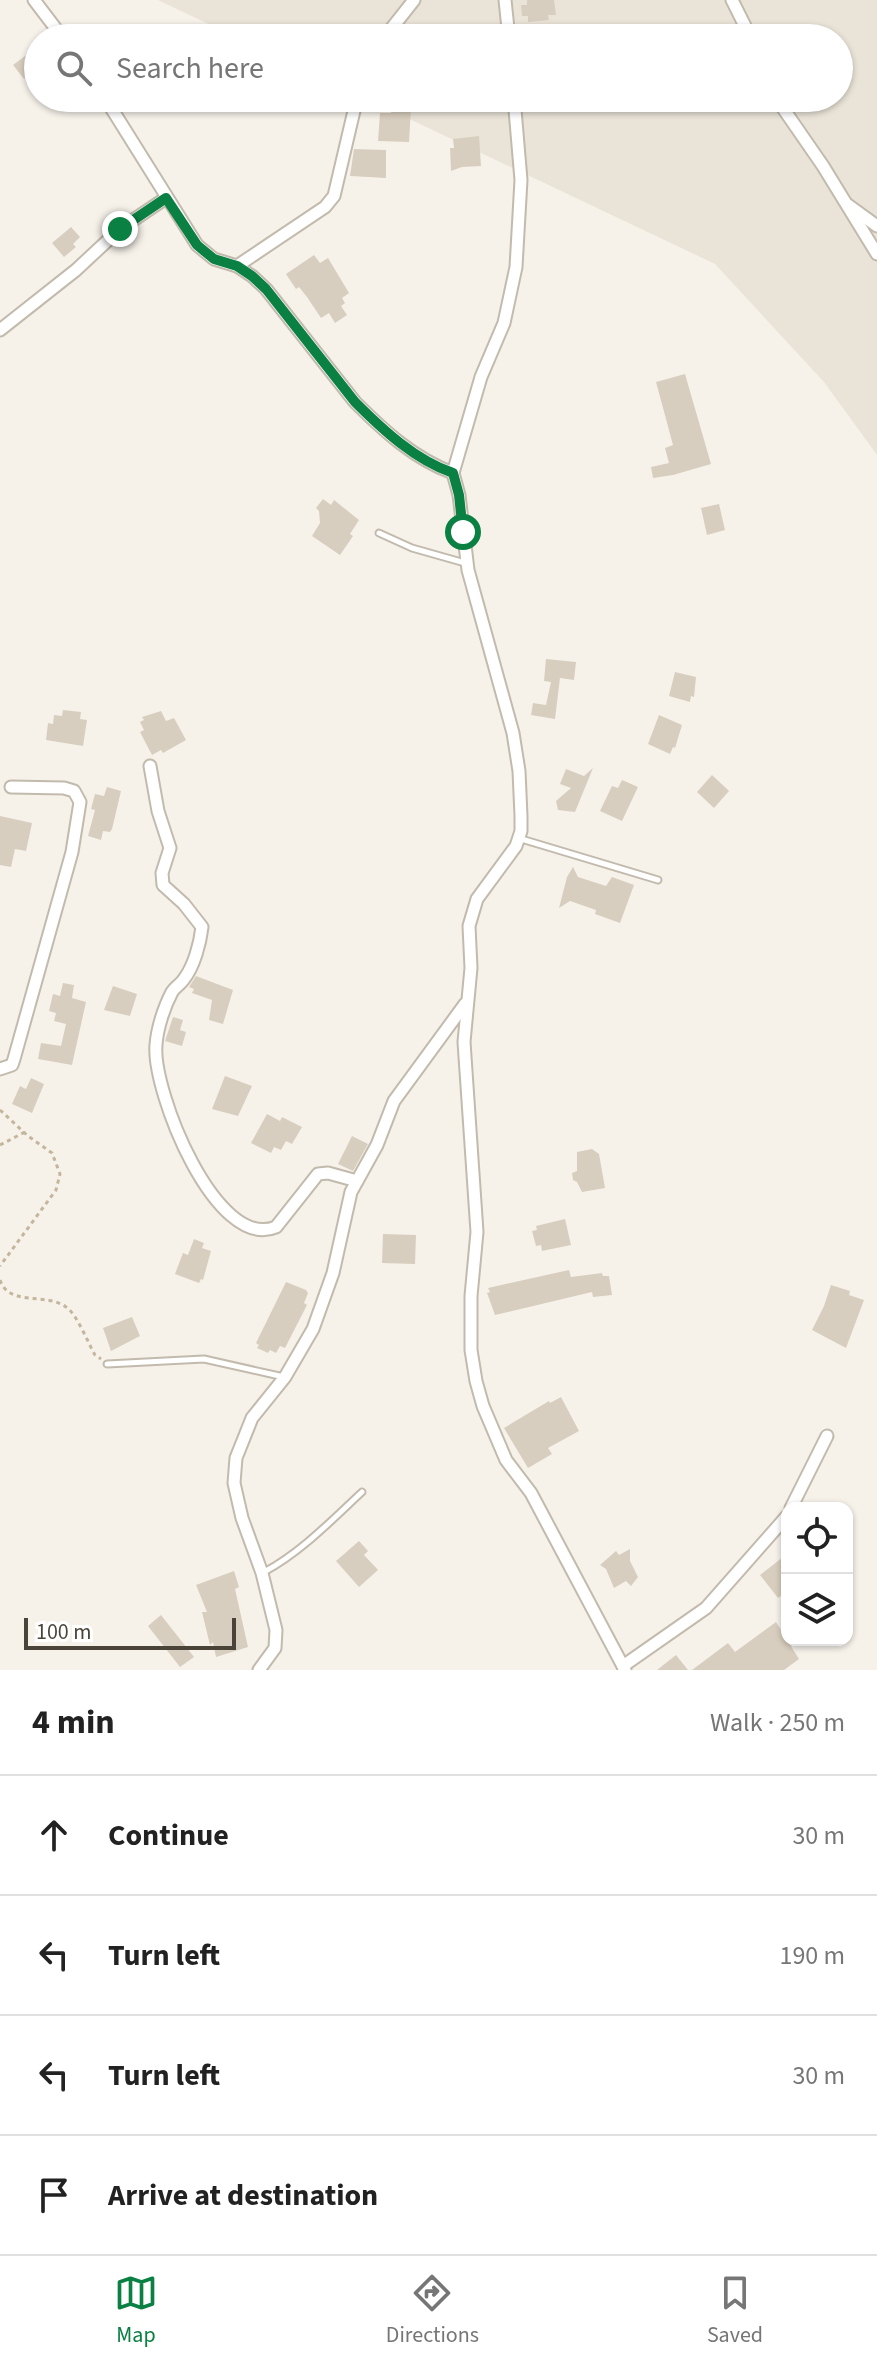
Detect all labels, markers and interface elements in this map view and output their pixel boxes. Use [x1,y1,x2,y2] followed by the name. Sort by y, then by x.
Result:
[24,24,853,112] search box
[52,46,96,90] icon: search
[116,47,264,90] text: Search here
[102,211,138,247] route end
[445,514,481,550] route start
[781,1502,853,1646] map controls
[781,1502,853,1574] button: locate
[781,1574,853,1646] button: layers
[24,1614,236,1650] scale bar
[36,1616,91,1648] text: 100 m
[32,1698,115,1747] text: 4 min
[710,1704,845,1741] text: Walk · 250 m
[32,1813,76,1857] icon: ahead
[108,1814,229,1857] text: Continue
[792,1817,845,1854] text: 30 m
[32,1933,76,1977] icon: left
[108,1934,220,1977] text: Turn left
[779,1937,845,1974] text: 190 m
[32,2053,76,2097] icon: left
[108,2054,220,2097] text: Turn left
[792,2057,845,2094] text: 30 m
[32,2173,76,2217] icon: arrive
[108,2174,378,2217] text: Arrive at destination
[114,2271,158,2351] tab: Map
[386,2271,479,2351] tab: Directions
[707,2271,763,2351] tab: Saved

